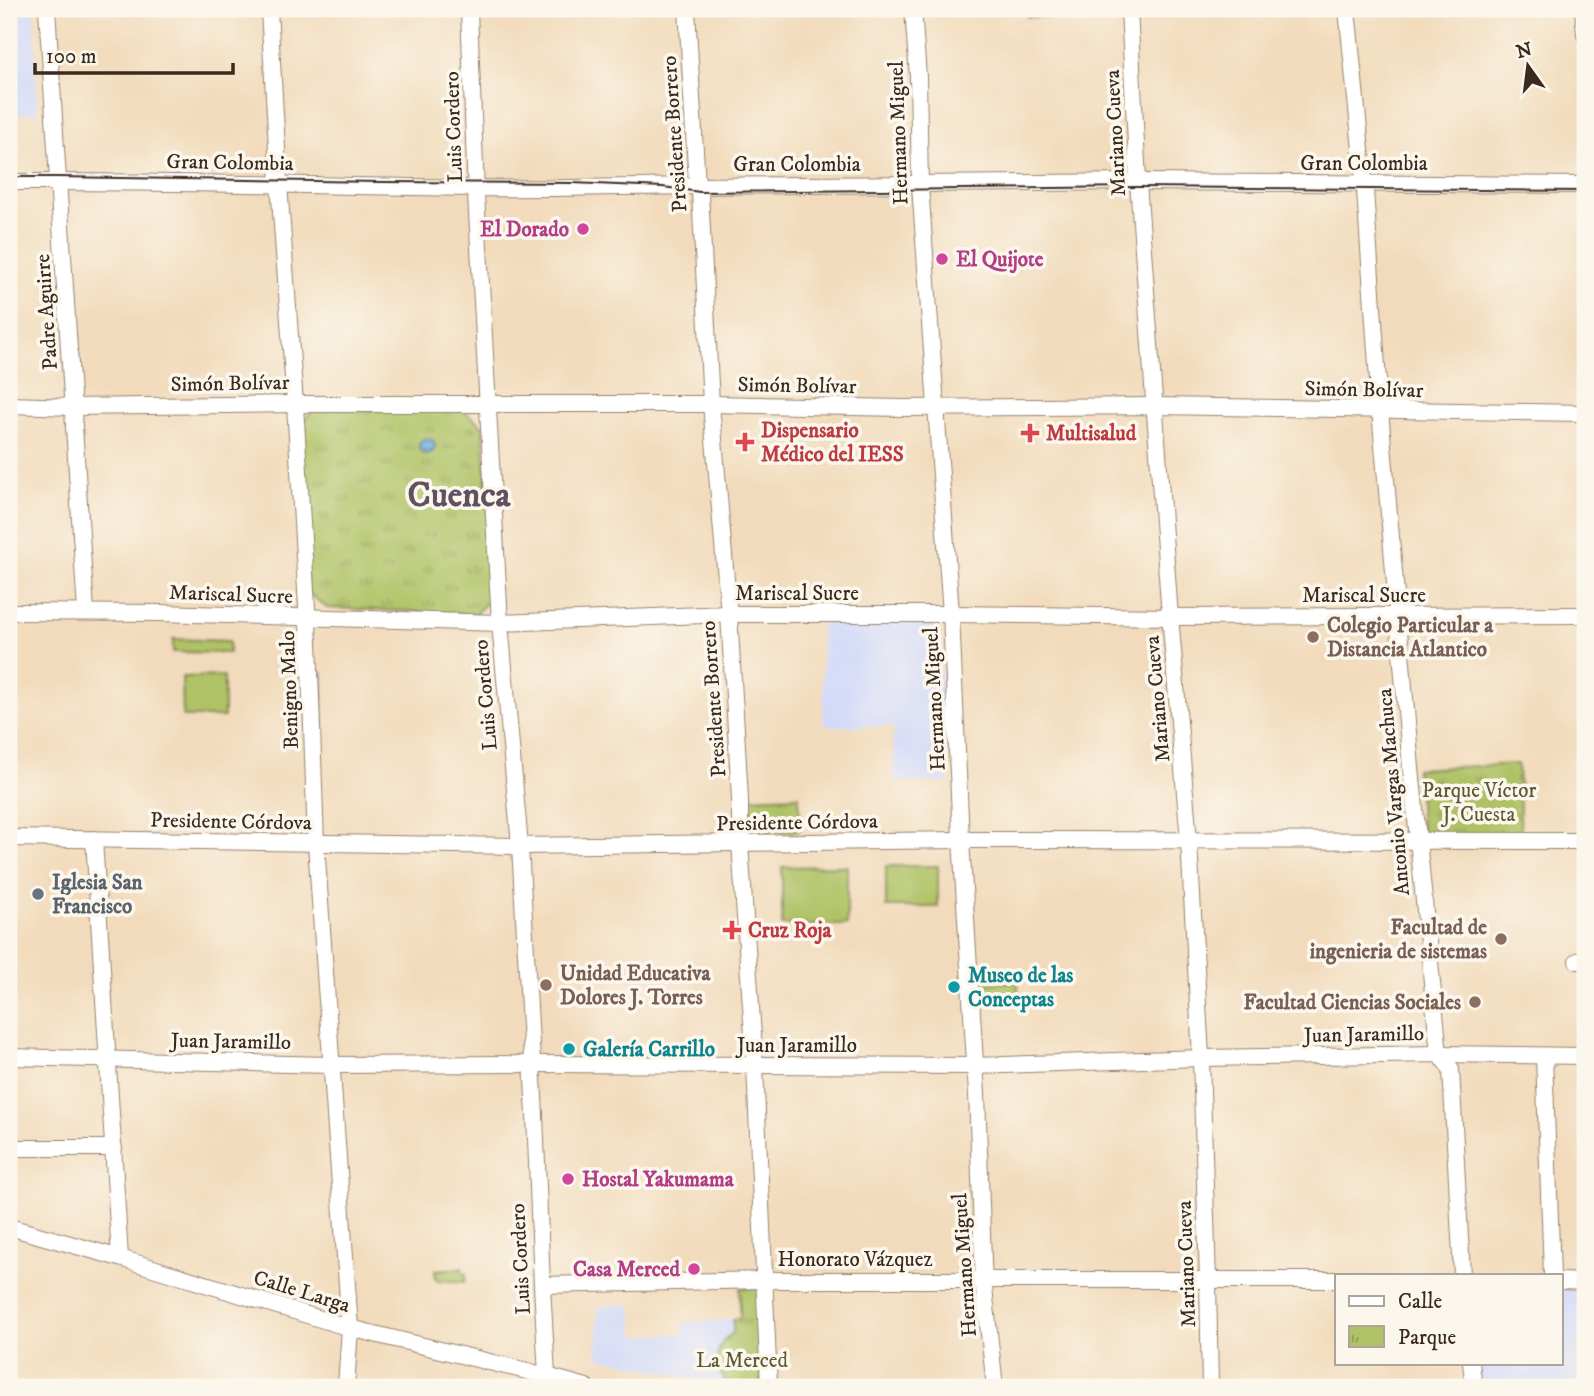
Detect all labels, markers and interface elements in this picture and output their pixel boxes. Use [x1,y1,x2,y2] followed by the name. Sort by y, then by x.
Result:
[35,32,233,76] scale bar
[1492,32,1562,102] north arrow
[1514,38,1535,64] text: N
[46,44,97,70] text: 100 m
[657,55,693,213] street label: Presidente Borrero
[883,60,915,205] street label: Hermano Miguel
[1100,69,1132,197] street label: Mariano Cueva
[439,71,469,183] street label: Luis Cordero
[166,149,294,177] street label: Gran Colombia
[1300,151,1428,177] street label: Gran Colombia
[733,152,861,178] street label: Gran Colombia
[480,217,569,243] place label: El Dorado
[575,221,591,237] marker: El Dorado
[956,247,1044,274] place label: El Quijote
[934,251,950,267] marker: El Quijote
[30,253,64,371] street label: Padre Aguirre
[170,370,290,398] street label: Simón Bolívar
[737,372,857,400] street label: Simón Bolívar
[1304,376,1424,404] street label: Simón Bolívar
[761,418,904,468] place label: Dispensario Médico del IESS
[1046,421,1137,447] place label: Multisalud
[1020,423,1040,443] marker: Multisalud
[735,432,755,452] marker: Dispensario Médico del IESS
[408,474,512,518] district label: Cuenca
[169,580,294,610] street label: Mariscal Sucre
[735,581,859,607] street label: Mariscal Sucre
[1302,583,1426,609] street label: Mariscal Sucre
[1327,613,1494,663] place label: Colegio Particular a Distancia Atlantico
[696,620,732,778] street label: Presidente Borrero
[918,626,952,772] street label: Hermano Miguel
[1305,629,1321,645] marker: Colegio Particular a Distancia Atlantico
[275,630,305,750] street label: Benigno Malo
[1140,635,1176,763] street label: Mariano Cueva
[468,638,504,751] street label: Luis Cordero
[1372,687,1416,897] street label: Antonio Vargas Machuca
[1422,778,1536,828] park label: Parque Víctor J. Cuesta
[150,808,312,836] street label: Presidente Córdova
[716,809,878,837] street label: Presidente Córdova
[52,870,144,920] place label: Iglesia San Francisco
[30,886,46,902] marker: Iglesia San Francisco
[1310,915,1487,965] place label: Facultad de ingenieria de sistemas
[748,918,833,945] place label: Cruz Roja
[722,920,742,940] marker: Cruz Roja
[1493,931,1509,947] marker: Facultad de ingenieria de sistemas
[560,961,711,1011] place label: Unidad Educativa Dolores J. Torres
[968,963,1073,1013] place label: Museo de las Conceptas
[538,977,554,993] marker: Unidad Educativa Dolores J. Torres
[946,979,962,995] marker: Museo de las Conceptas
[1243,990,1461,1016] place label: Facultad Ciencias Sociales
[1467,994,1483,1010] marker: Facultad Ciencias Sociales
[1302,1021,1424,1049] street label: Juan Jaramillo
[169,1028,291,1056] street label: Juan Jaramillo
[735,1033,857,1059] street label: Juan Jaramillo
[583,1037,715,1063] place label: Galería Carrillo
[561,1041,577,1057] marker: Galería Carrillo
[582,1167,735,1193] place label: Hostal Yakumama
[560,1171,576,1187] marker: Hostal Yakumama
[947,1191,983,1338] street label: Hermano Miguel
[1172,1200,1202,1328] street label: Mariano Cueva
[505,1203,537,1315] street label: Luis Cordero
[777,1247,933,1273] street label: Honorato Vázquez
[573,1257,681,1283] place label: Casa Merced
[686,1261,702,1277] marker: Casa Merced
[250,1265,353,1319] street label: Calle Larga
[1335,1274,1562,1364] legend
[1398,1289,1442,1315] text: Calle
[1398,1325,1456,1351] text: Parque
[696,1348,789,1374] park label: La Merced

